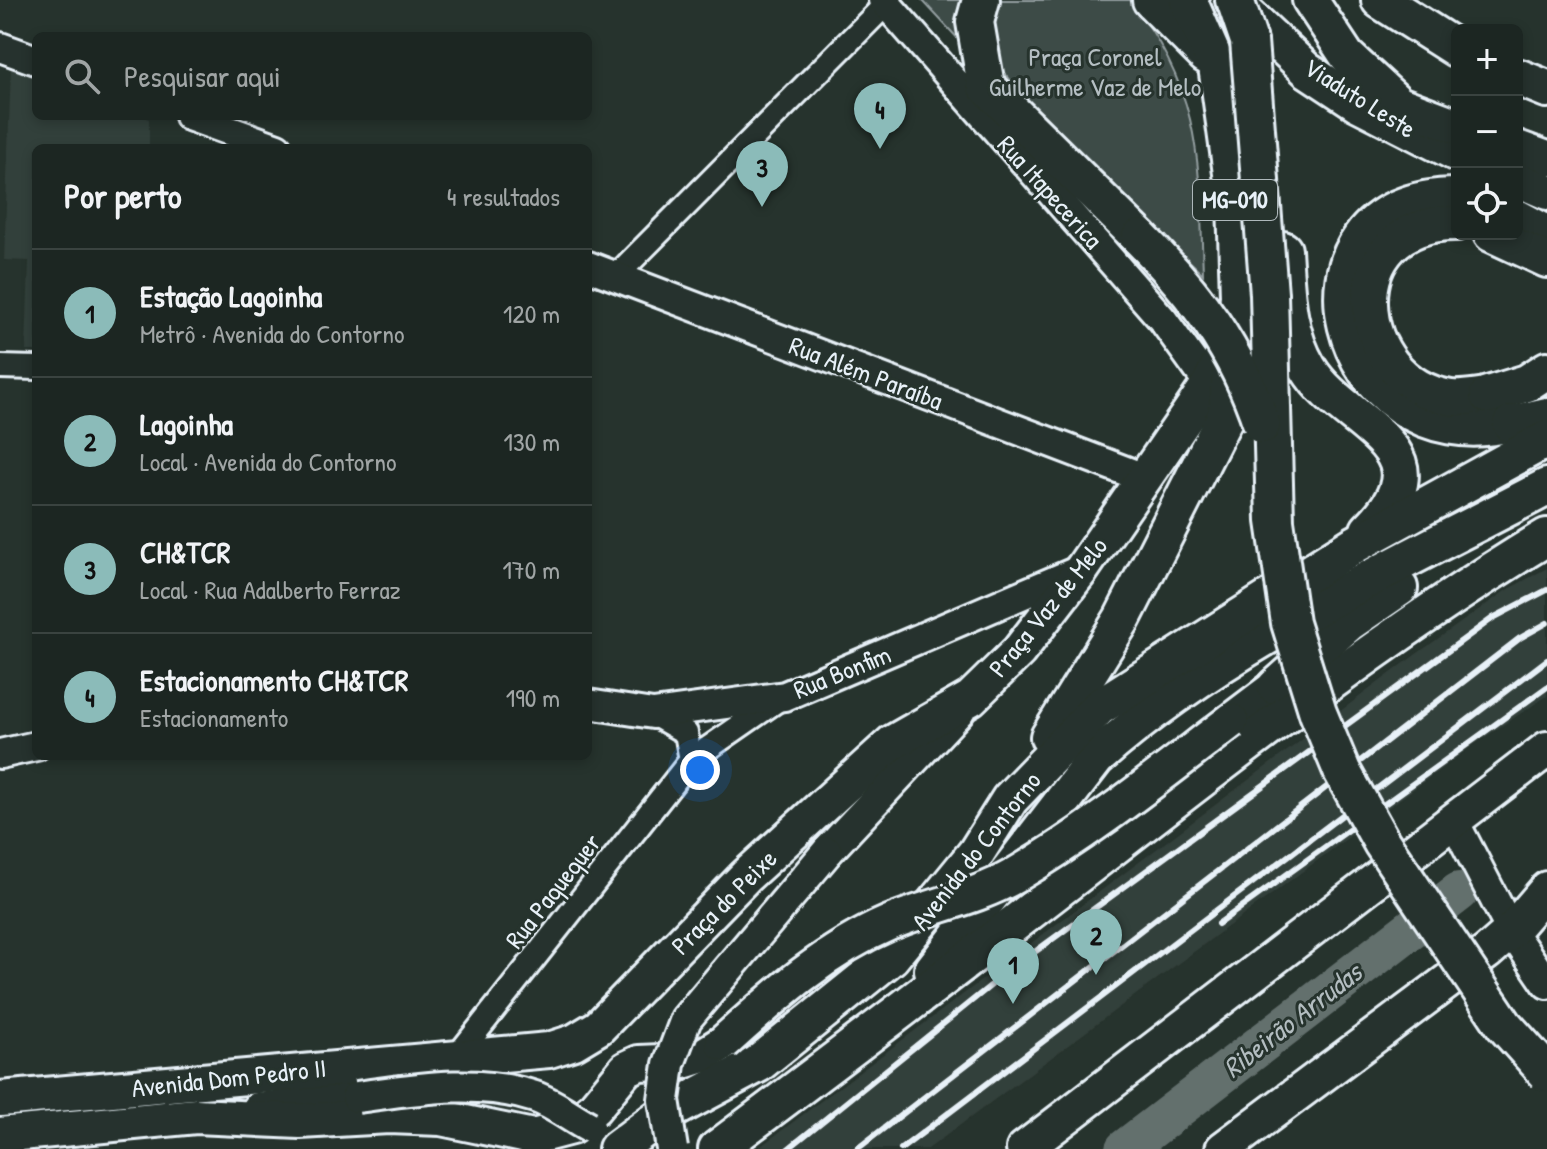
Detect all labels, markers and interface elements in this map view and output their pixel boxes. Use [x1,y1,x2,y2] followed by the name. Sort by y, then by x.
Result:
[1451,24,1523,240] map controls
[1451,24,1523,96] button: +
[32,32,592,120] search box
[989,39,1201,104] park label: Praça Coronel Guilherme Vaz de Melo
[1298,49,1423,146] street label: Viaduto Leste
[60,54,104,98] icon: search
[124,56,281,96] text: Pesquisar aqui
[854,83,906,149] pin: 4
[1451,96,1523,168] button: −
[990,127,1111,256] street label: Rua Itapecerica
[736,141,788,207] pin: 3
[1451,168,1523,240] button: locate
[64,173,182,219] text: Por perto
[447,179,560,214] text: 4 resultados
[1193,180,1277,220] road number: MG-010
[140,276,322,316] text: Estação Lagoinha
[85,296,95,331] text: 1
[503,296,560,331] text: 120 m
[140,316,404,351] text: Metrô · Avenida do Contorno
[784,327,948,418] street label: Rua Além Paraíba
[140,404,233,444] text: Lagoinha
[84,424,96,459] text: 2
[504,424,560,459] text: 130 m
[140,444,397,479] text: Local · Avenida do Contorno
[980,529,1115,684] street label: Praça Vaz de Melo
[140,532,230,572] text: CH&TCR
[84,552,96,587] text: 3
[502,552,560,587] text: 170 m
[140,572,401,607] text: Local · Rua Adalberto Ferraz
[788,636,896,707] street label: Rua Bonfim
[140,660,408,700] text: Estacionamento CH&TCR
[85,680,95,715] text: 4
[506,680,560,715] text: 190 m
[140,700,288,735] text: Estacionamento
[680,750,720,790] your location
[903,764,1049,937] street label: Avenida do Contorno
[497,826,608,955] street label: Rua Paquequer
[663,841,784,962] street label: Praça do Peixe
[1070,909,1122,975] pin: 2
[987,938,1039,1004] pin: 1
[1215,952,1371,1086] water label: Ribeirão Arrudas
[130,1050,328,1105] street label: Avenida Dom Pedro II

